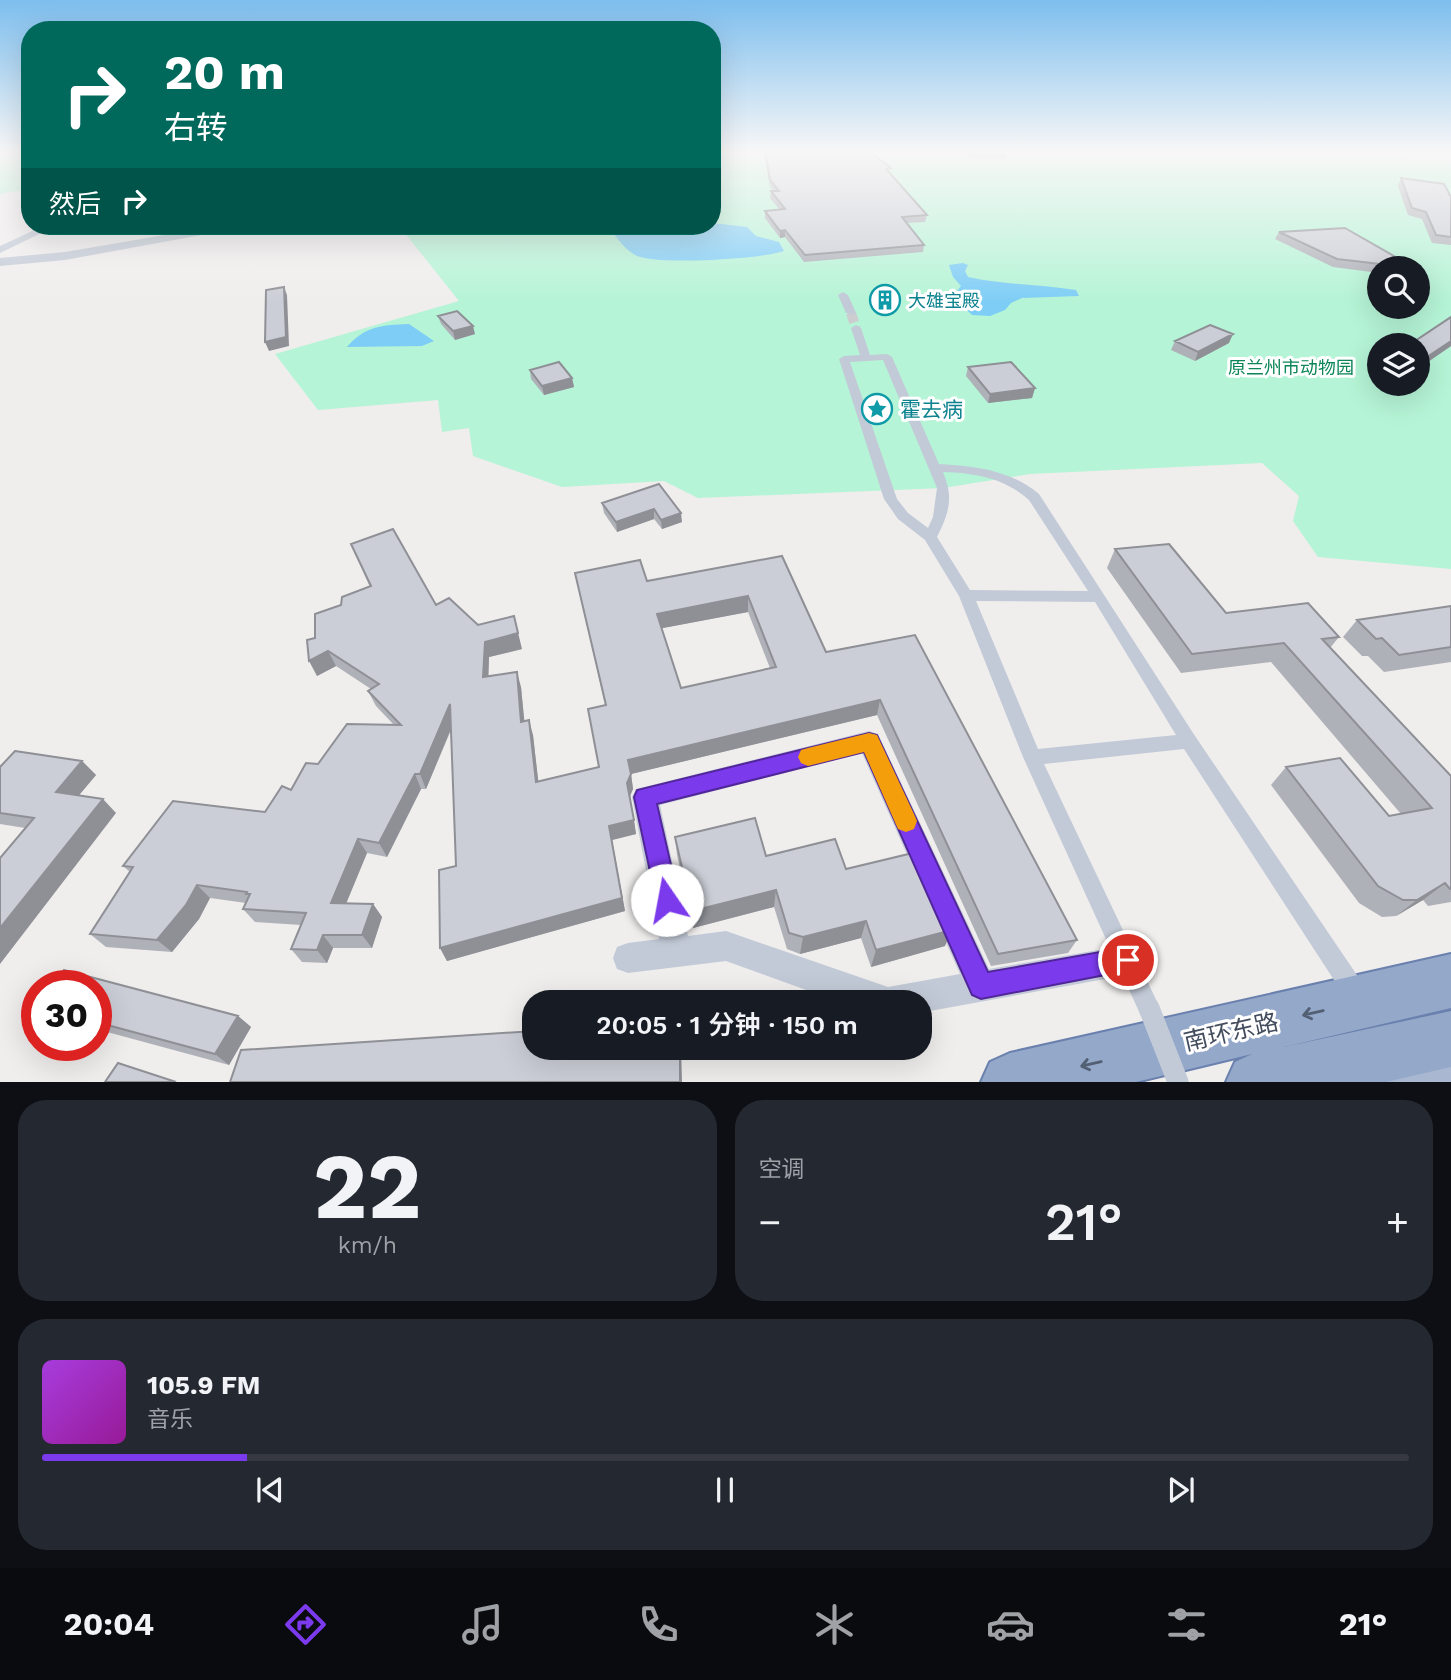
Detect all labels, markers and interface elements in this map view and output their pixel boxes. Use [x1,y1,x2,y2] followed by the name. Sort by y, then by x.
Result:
[164,43,285,101] text: 20 m
[49,49,140,140] icon: right
[164,109,228,147] text: 右转
[115,182,153,220] icon: right
[49,189,101,219] text: 然后
[1367,256,1430,396] map controls
[1367,256,1430,319] button: search
[868,283,902,317] building icon: 大雄宝殿
[908,290,980,311] place label: 大雄宝殿
[1367,333,1430,396] button: layers
[1228,357,1354,378] park label: 原兰州市动物园
[860,392,894,426] place icon: 霍去病
[900,397,963,422] place label: 霍去病
[630,863,704,937] position arrow
[1098,930,1158,990] pin
[1109,941,1147,979] icon: arrive
[21,970,112,1061] speed limit sign: 30
[1302,1007,1325,1020] one-way arrow
[1181,1008,1281,1056] street label: 南环东路
[596,1010,858,1040] text: 20:05 · 1 分钟 · 150 m
[1080,1058,1103,1072] one-way arrow
[313,1133,421,1240] text: 22
[759,1156,805,1183] text: 空调
[1045,1192,1122,1253] text: 21°
[759,1200,781,1244] text: −
[1386,1200,1409,1244] text: +
[338,1232,397,1259] text: km/h
[147,1370,261,1400] text: 105.9 FM
[147,1406,193,1433] text: 音乐
[251,1471,289,1509] icon: previous
[706,1471,744,1509] icon: pause
[1162,1471,1200,1509] icon: next
[281,1600,330,1649] icon: directions
[458,1600,507,1649] icon: music
[634,1600,683,1649] icon: phone
[810,1600,859,1649] icon: climate
[986,1600,1035,1649] icon: car
[1162,1600,1211,1649] icon: filters
[64,1605,154,1643] text: 20:04
[1339,1605,1387,1643] text: 21°

